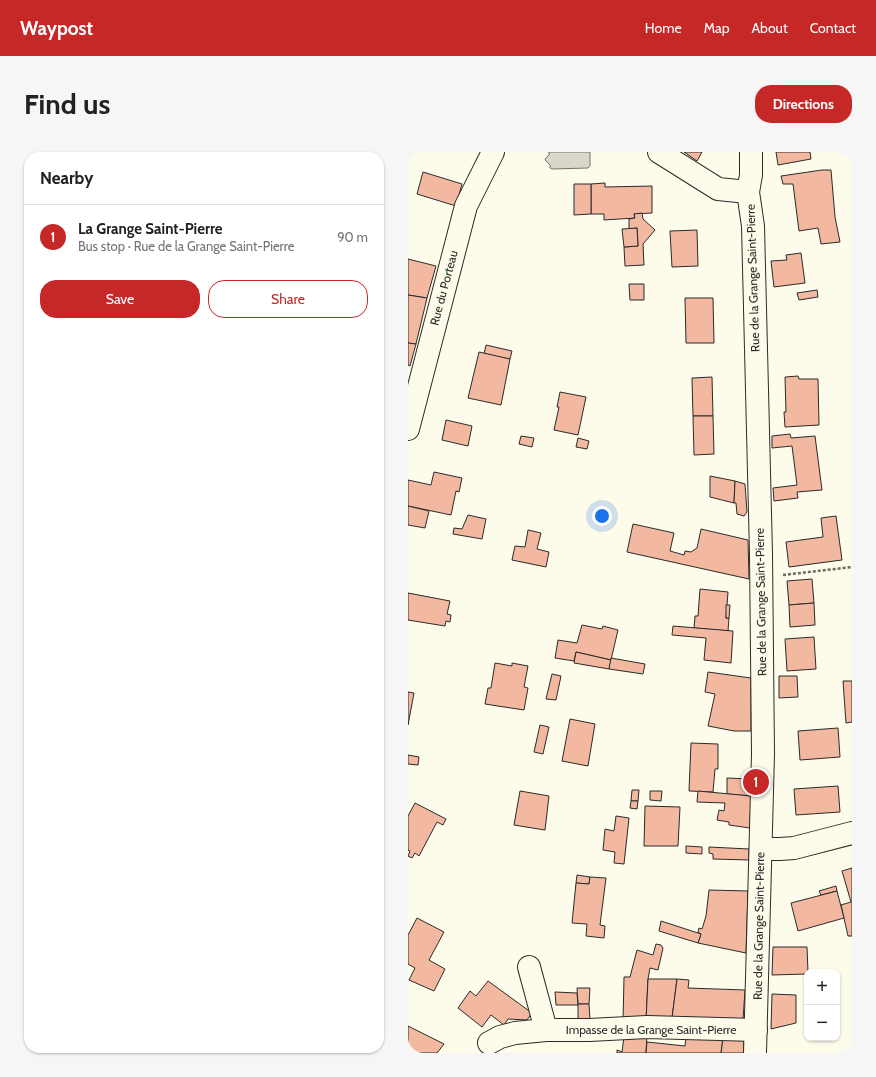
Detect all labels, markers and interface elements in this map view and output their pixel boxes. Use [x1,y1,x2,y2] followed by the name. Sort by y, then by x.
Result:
[20,17,93,40] text: Waypost
[645,19,682,37] text: Home
[704,19,729,37] text: Map
[751,19,788,37] text: About
[810,19,856,37] text: Contact
[755,85,852,123] button: Directions
[24,87,110,121] text: Find us
[40,168,93,188] text: Nearby
[742,204,763,352] street label: Rue de la Grange Saint-Pierre
[78,220,222,238] text: La Grange Saint-Pierre
[51,229,55,245] text: 1
[337,229,368,245] text: 90 m
[78,238,294,254] text: Bus stop · Rue de la Grange Saint-Pierre
[426,249,461,327] street label: Rue du Porteau
[40,280,200,318] button: Save
[208,280,368,318] button: Share
[592,506,612,526] your location
[752,528,769,676] street label: Rue de la Grange Saint-Pierre
[743,767,769,797] pin: 1
[750,852,767,1000] street label: Rue de la Grange Saint-Pierre
[804,969,840,1041] map controls
[804,969,840,1005] button: +
[804,1005,840,1041] button: −
[566,1022,736,1037] street label: Impasse de la Grange Saint-Pierre

